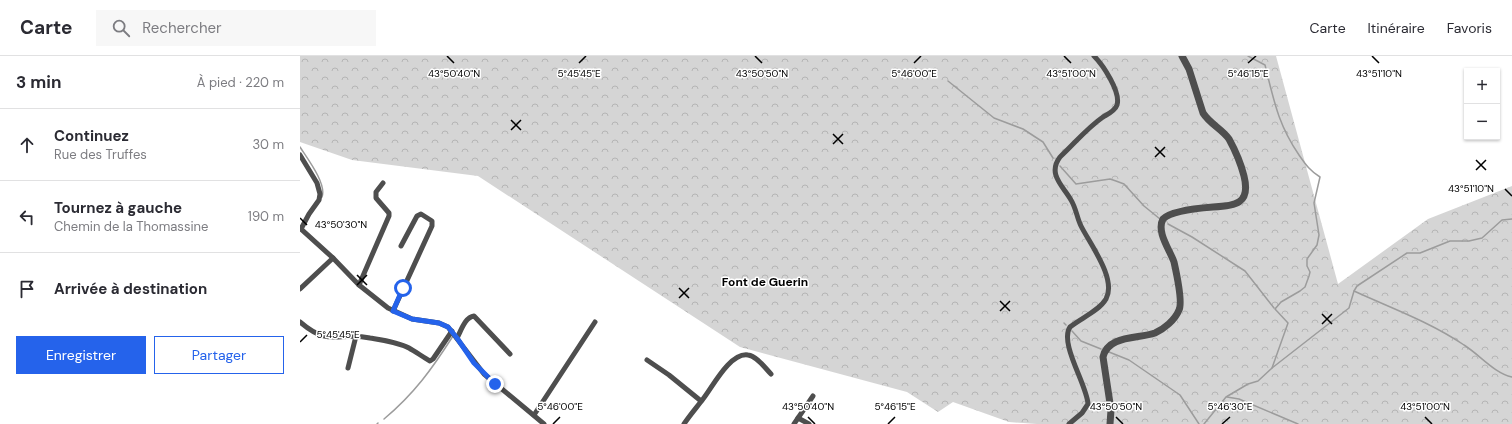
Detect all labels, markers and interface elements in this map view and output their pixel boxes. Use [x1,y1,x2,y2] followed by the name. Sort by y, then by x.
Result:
[96,10,376,46] search box
[20,15,72,40] text: Carte
[110,17,132,39] icon: search
[142,18,222,38] text: Rechercher
[1310,19,1346,37] text: Carte
[1368,19,1425,37] text: Itinéraire
[1447,19,1492,37] text: Favoris
[428,67,480,80] text: 43°50'40"N
[557,67,601,80] text: 5°45'45"E
[736,67,788,80] text: 43°50'50"N
[891,67,937,80] text: 5°46'00"E
[1046,67,1096,80] text: 43°51'00"N
[1227,67,1269,80] text: 5°46'15"E
[1356,67,1402,80] text: 43°51'10"N
[1464,68,1500,140] map controls
[1464,68,1500,104] button: +
[16,71,61,93] text: 3 min
[197,74,284,91] text: À pied · 220 m
[1464,104,1500,140] button: −
[54,126,129,146] text: Continuez
[16,134,38,156] icon: ahead
[252,136,284,153] text: 30 m
[54,146,147,163] text: Rue des Truffes
[1448,182,1494,195] text: 43°51'10"N
[54,198,182,218] text: Tournez à gauche
[16,206,38,228] icon: left
[248,208,284,225] text: 190 m
[54,218,208,235] text: Chemin de la Thomassine
[315,218,367,231] text: 43°50'30"N
[722,274,808,290] district label: Font de Guerin
[16,278,38,300] icon: arrive
[54,279,207,299] text: Arrivée à destination
[394,279,412,297] route start
[316,328,360,341] text: 5°45'45"E
[16,336,146,374] button: Enregistrer
[154,336,284,374] button: Partager
[486,375,504,393] route end
[537,400,583,413] text: 5°46'00"E
[782,400,834,413] text: 43°50'40"N
[874,400,916,413] text: 5°46'15"E
[1090,400,1142,413] text: 43°50'50"N
[1208,400,1253,413] text: 5°46'30"E
[1400,400,1450,413] text: 43°51'00"N

